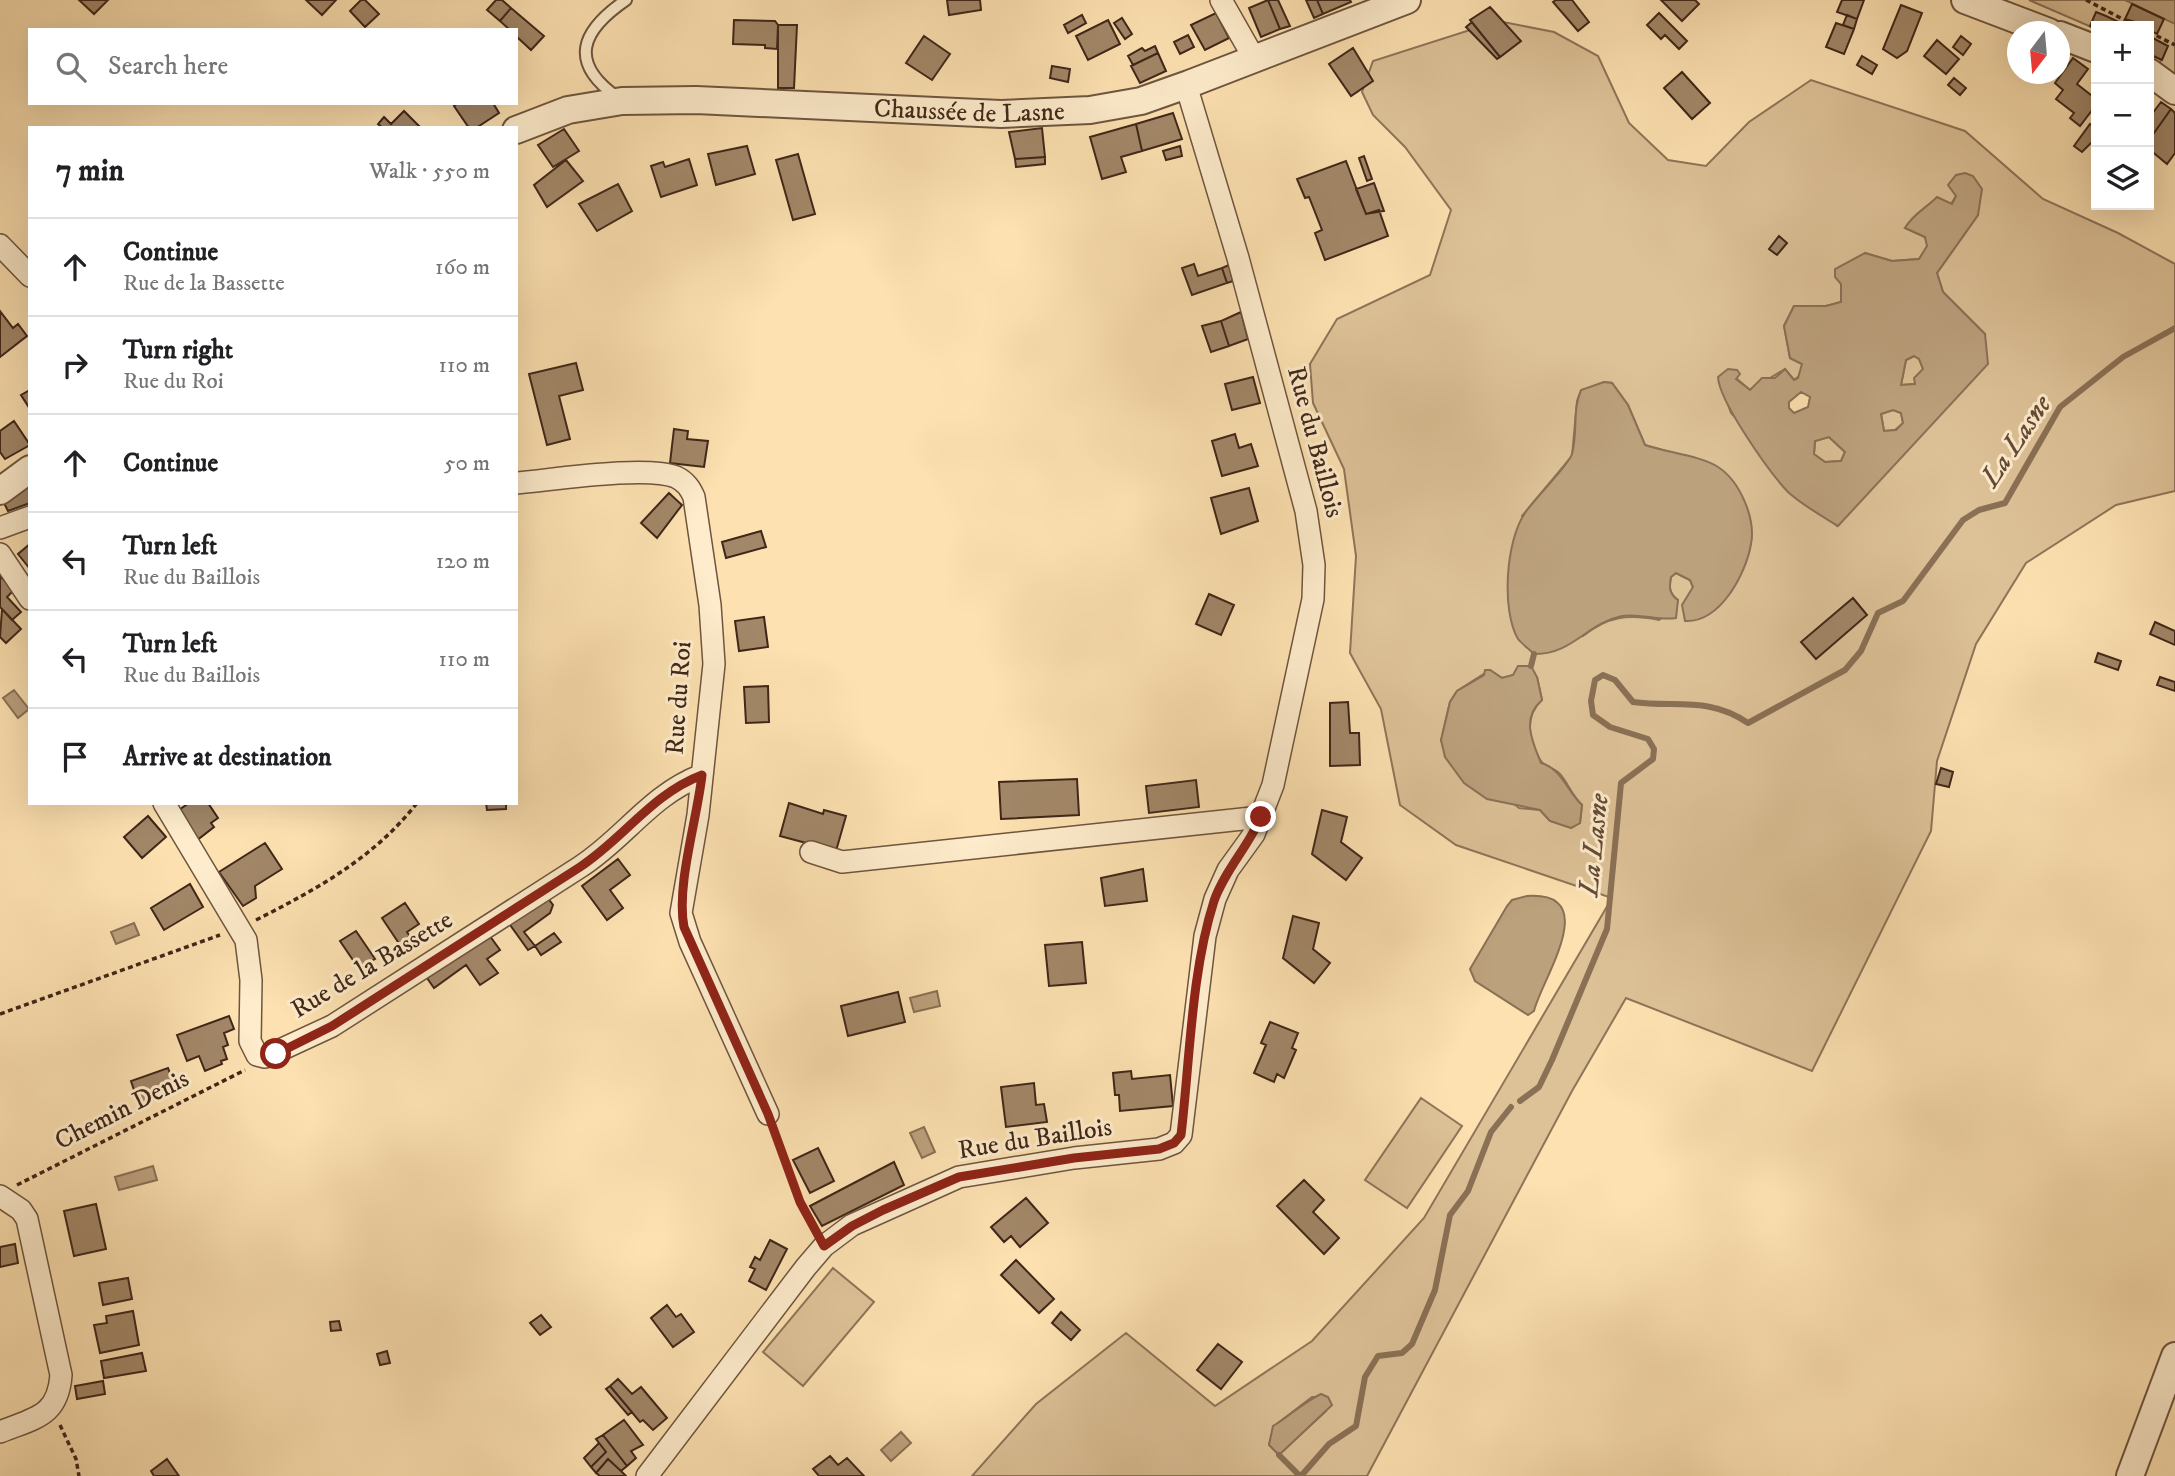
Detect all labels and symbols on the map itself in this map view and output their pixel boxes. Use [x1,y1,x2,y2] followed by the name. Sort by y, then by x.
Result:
[2007,21,2070,84] north arrow
[873,92,1065,131] street label: Chaussée de Lasne
[1279,363,1351,521] street label: Rue du Baillois
[1972,387,2060,495] water label: La Lasne
[659,640,699,756] street label: Rue du Roi
[1571,790,1617,900] water label: La Lasne
[1245,801,1276,832] route end
[285,904,459,1026] street label: Rue de la Bassette
[260,1038,291,1069] route start
[49,1062,195,1158] street label: Chemin Denis
[956,1111,1114,1167] street label: Rue du Baillois

